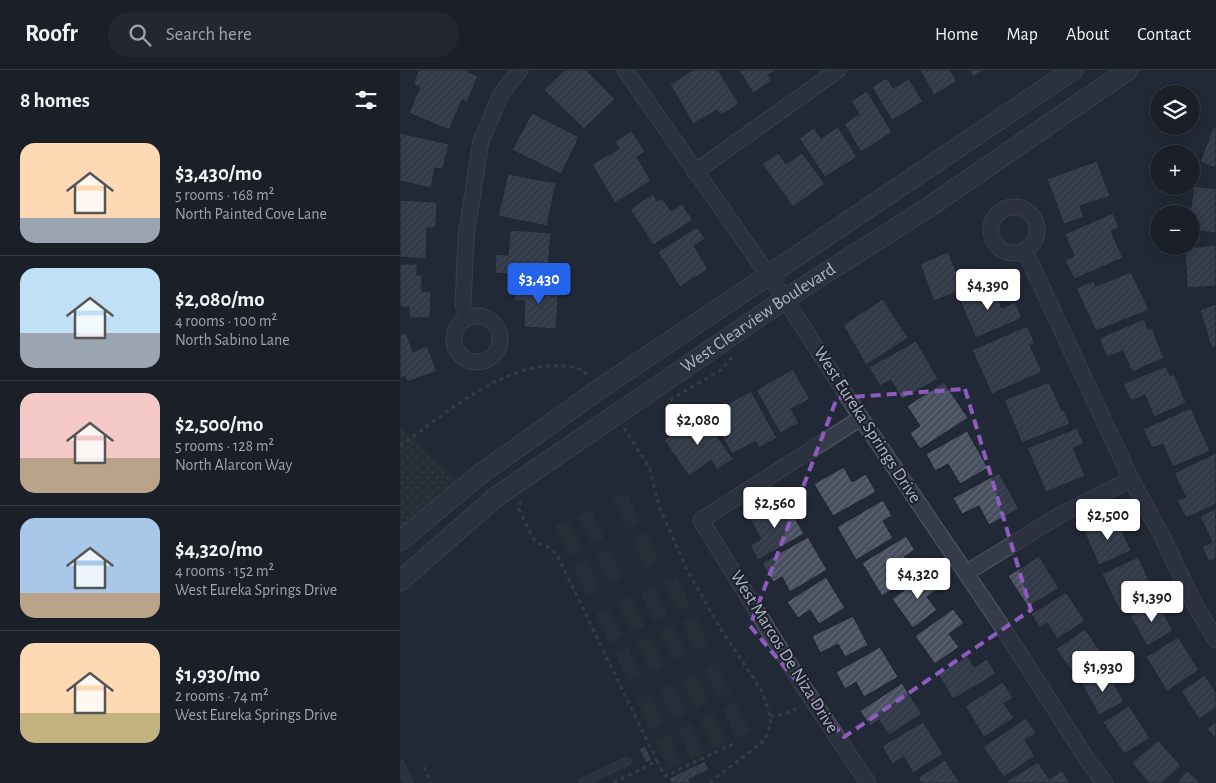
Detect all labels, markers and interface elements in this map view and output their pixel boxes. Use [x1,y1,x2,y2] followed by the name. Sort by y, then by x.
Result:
[108,12,458,57] search box
[126,21,154,49] icon: search
[25,22,78,46] text: Roofr
[166,25,252,44] text: Search here
[935,26,978,44] text: Home
[1006,26,1038,44] text: Map
[1066,26,1109,44] text: About
[1137,26,1191,44] text: Contact
[1150,85,1200,255] map controls
[1150,85,1200,135] button: layers
[352,86,380,114] icon: filters
[20,90,90,111] text: 8 homes
[1150,145,1200,195] button: +
[60,163,120,223] icon: home
[175,163,262,184] text: $3,430/mo
[175,187,274,203] text: 5 rooms · 168 m²
[1150,205,1200,255] button: −
[175,206,327,222] text: North Painted Cove Lane
[678,260,839,376] street label: West Clearview Boulevard
[498,262,580,305] pin: $3,430
[947,268,1029,311] pin: $4,390
[518,271,560,287] text: $3,430
[967,277,1009,293] text: $4,390
[60,288,120,348] icon: home
[175,289,265,310] text: $2,080/mo
[175,313,277,329] text: 4 rooms · 100 m²
[175,332,290,348] text: North Sabino Lane
[810,344,924,506] street label: West Eureka Springs Drive
[657,404,739,446] pin: $2,080
[677,412,719,428] text: $2,080
[60,413,120,473] icon: home
[175,414,263,435] text: $2,500/mo
[175,438,274,454] text: 5 rooms · 128 m²
[175,457,292,473] text: North Alarcon Way
[734,486,816,529] pin: $2,560
[754,495,796,511] text: $2,560
[1067,498,1149,541] pin: $2,500
[1087,507,1129,523] text: $2,500
[60,538,120,598] icon: home
[175,539,263,560] text: $4,320/mo
[877,558,959,600] pin: $4,320
[175,563,274,579] text: 4 rooms · 152 m²
[897,566,939,582] text: $4,320
[727,568,841,736] street label: West Marcos De Niza Drive
[1111,580,1193,623] pin: $1,390
[175,582,337,598] text: West Eureka Springs Drive
[1132,589,1172,605] text: $1,390
[1062,650,1144,693] pin: $1,930
[1083,659,1123,675] text: $1,930
[60,663,120,723] icon: home
[175,664,260,685] text: $1,930/mo
[175,688,269,704] text: 2 rooms · 74 m²
[175,707,337,723] text: West Eureka Springs Drive

